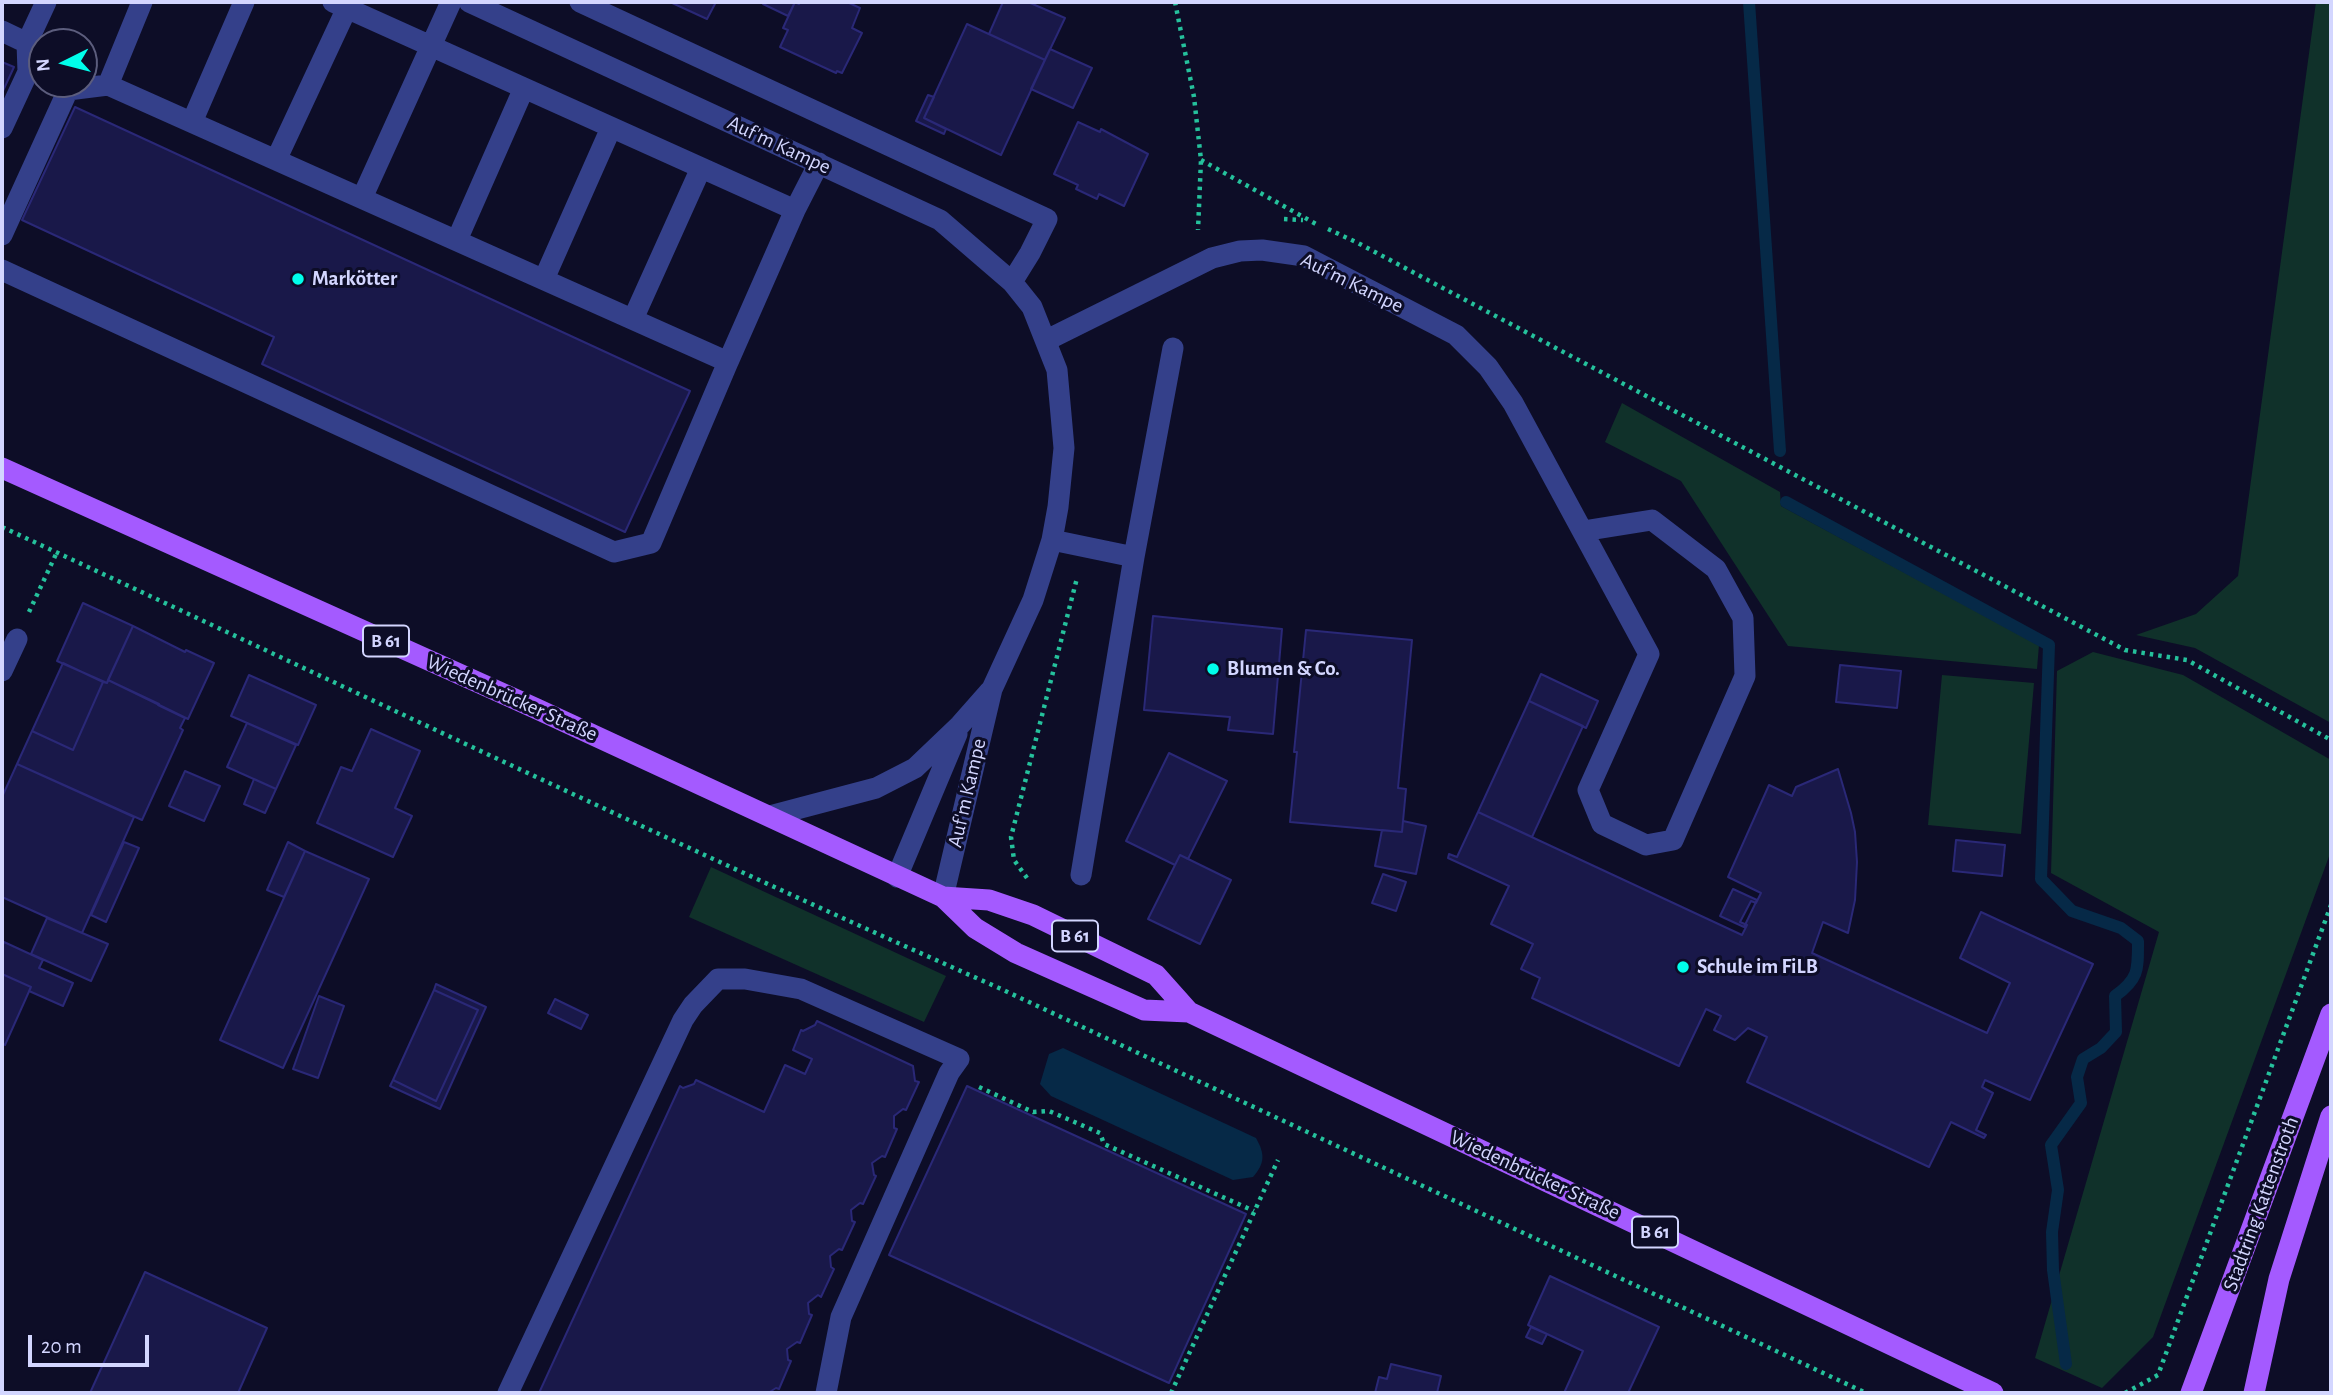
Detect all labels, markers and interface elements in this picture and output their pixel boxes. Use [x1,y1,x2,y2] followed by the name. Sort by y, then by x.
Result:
[28,28,98,98] north arrow
[33,57,54,73] text: N
[723,110,835,180] street label: Auf'm Kampe
[1297,247,1407,319] street label: Auf'm Kampe
[312,266,397,292] place label: Markötter
[290,271,306,287] marker: Markötter
[363,626,409,656] road number: B 61
[423,649,601,747] street label: Wiedenbrücker Straße
[1227,656,1340,682] place label: Blumen & Co.
[1205,661,1221,677] marker: Blumen & Co.
[942,736,992,850] street label: Auf'm Kampe
[1052,920,1098,952] road number: B 61
[1697,954,1818,980] place label: Schule im FiLB
[1675,959,1691,975] marker: Schule im FiLB
[2218,1113,2304,1295] street label: Stadtring Kattenstroth
[1446,1125,1624,1225] street label: Wiedenbrücker Straße
[1632,1216,1678,1248] road number: B 61
[32,1322,152,1366] scale bar
[41,1336,82,1357] text: 20 m

